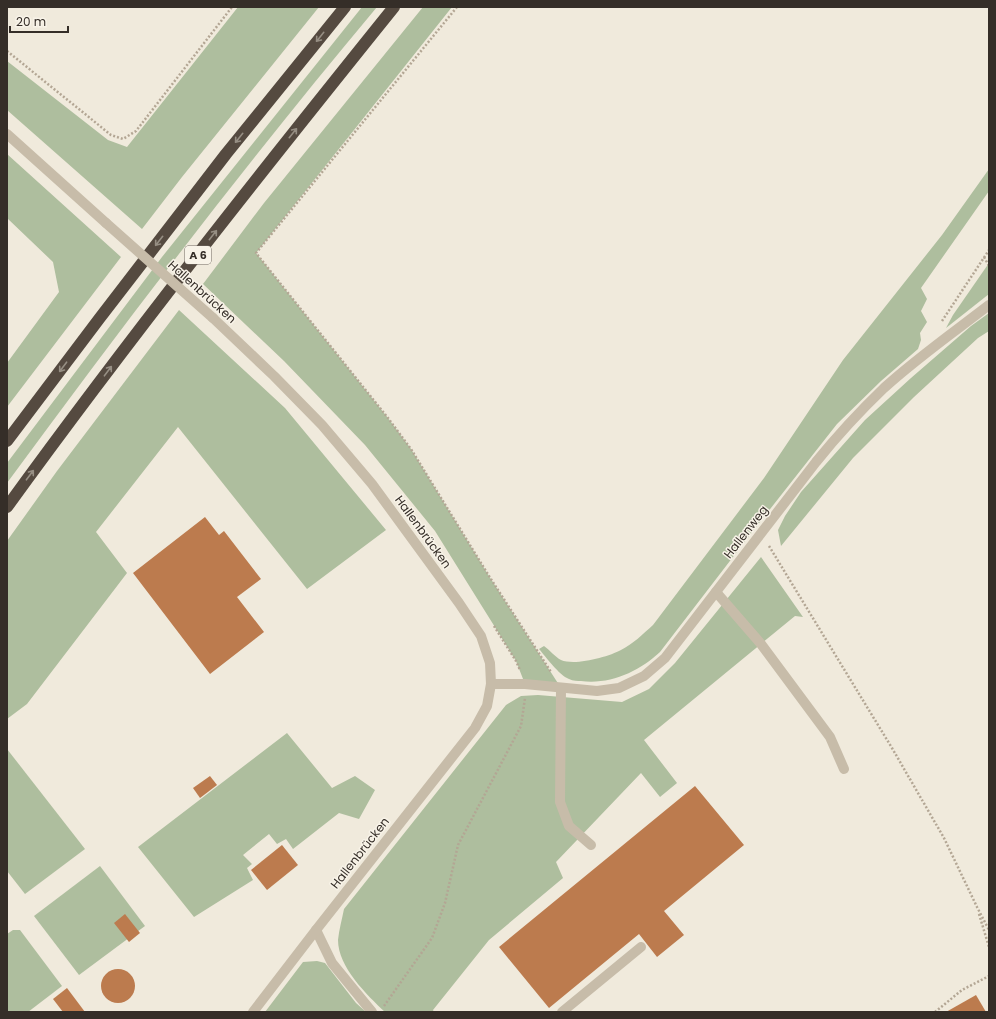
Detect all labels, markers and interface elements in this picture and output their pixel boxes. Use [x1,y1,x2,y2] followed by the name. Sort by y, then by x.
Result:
[10,8,68,34] scale bar
[16,13,46,30] text: 20 m
[316,32,325,43] one-way arrow
[289,127,298,138] one-way arrow
[234,133,243,144] one-way arrow
[209,229,217,240] one-way arrow
[154,236,163,247] one-way arrow
[185,246,211,264] road number: A 6
[165,256,240,327] street label: Hallenbrücken
[59,361,67,372] one-way arrow
[104,366,113,377] one-way arrow
[26,470,34,481] one-way arrow
[391,492,456,572] street label: Hallenbrücken
[720,502,772,562] street label: Hallenweg
[326,813,393,892] street label: Hallenbrücken

